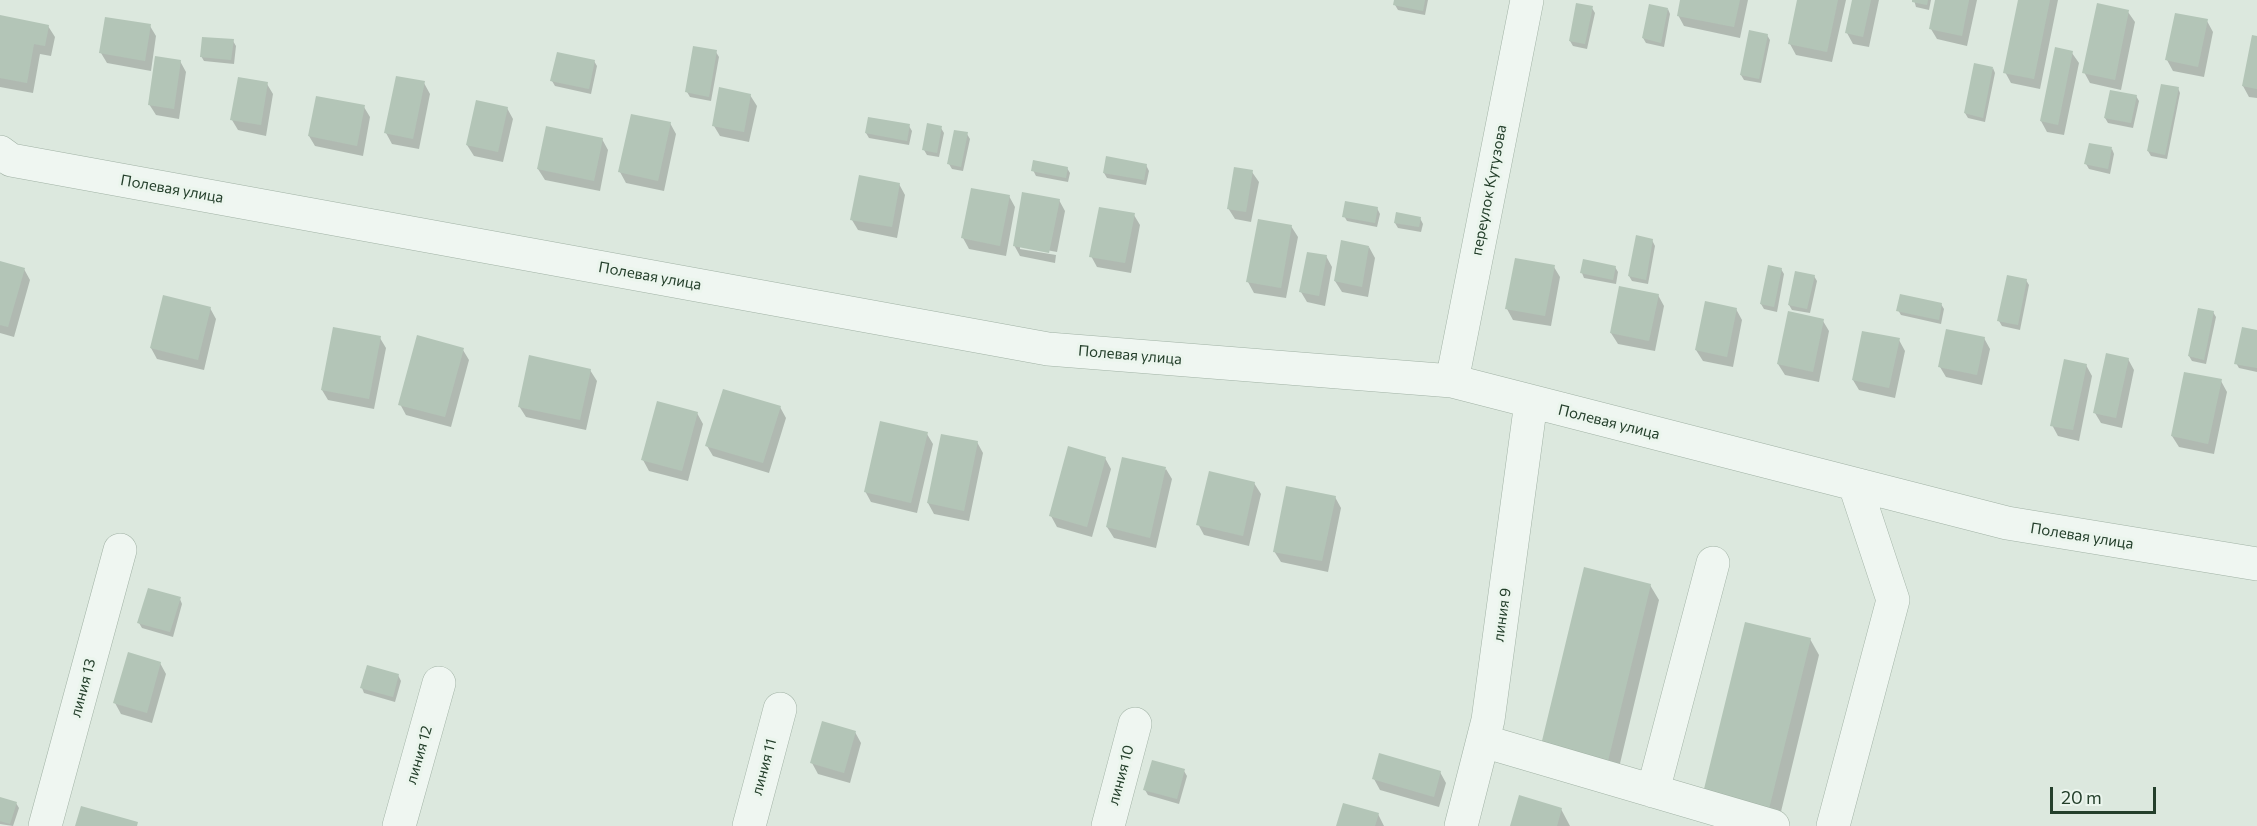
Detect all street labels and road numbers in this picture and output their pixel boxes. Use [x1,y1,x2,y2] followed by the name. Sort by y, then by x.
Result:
[1467,123,1511,257] street label: переулок Кутузова
[119,171,225,207] street label: Полевая улица
[597,258,703,294] street label: Полевая улица
[1077,341,1183,369] street label: Полевая улица
[1556,401,1662,443] street label: Полевая улица
[2029,519,2135,553] street label: Полевая улица
[1489,587,1515,643] street label: линия 9
[67,657,99,719] street label: линия 13
[402,724,436,786] street label: линия 12
[748,737,780,797] street label: линия 11
[1104,743,1138,807] street label: линия 10

